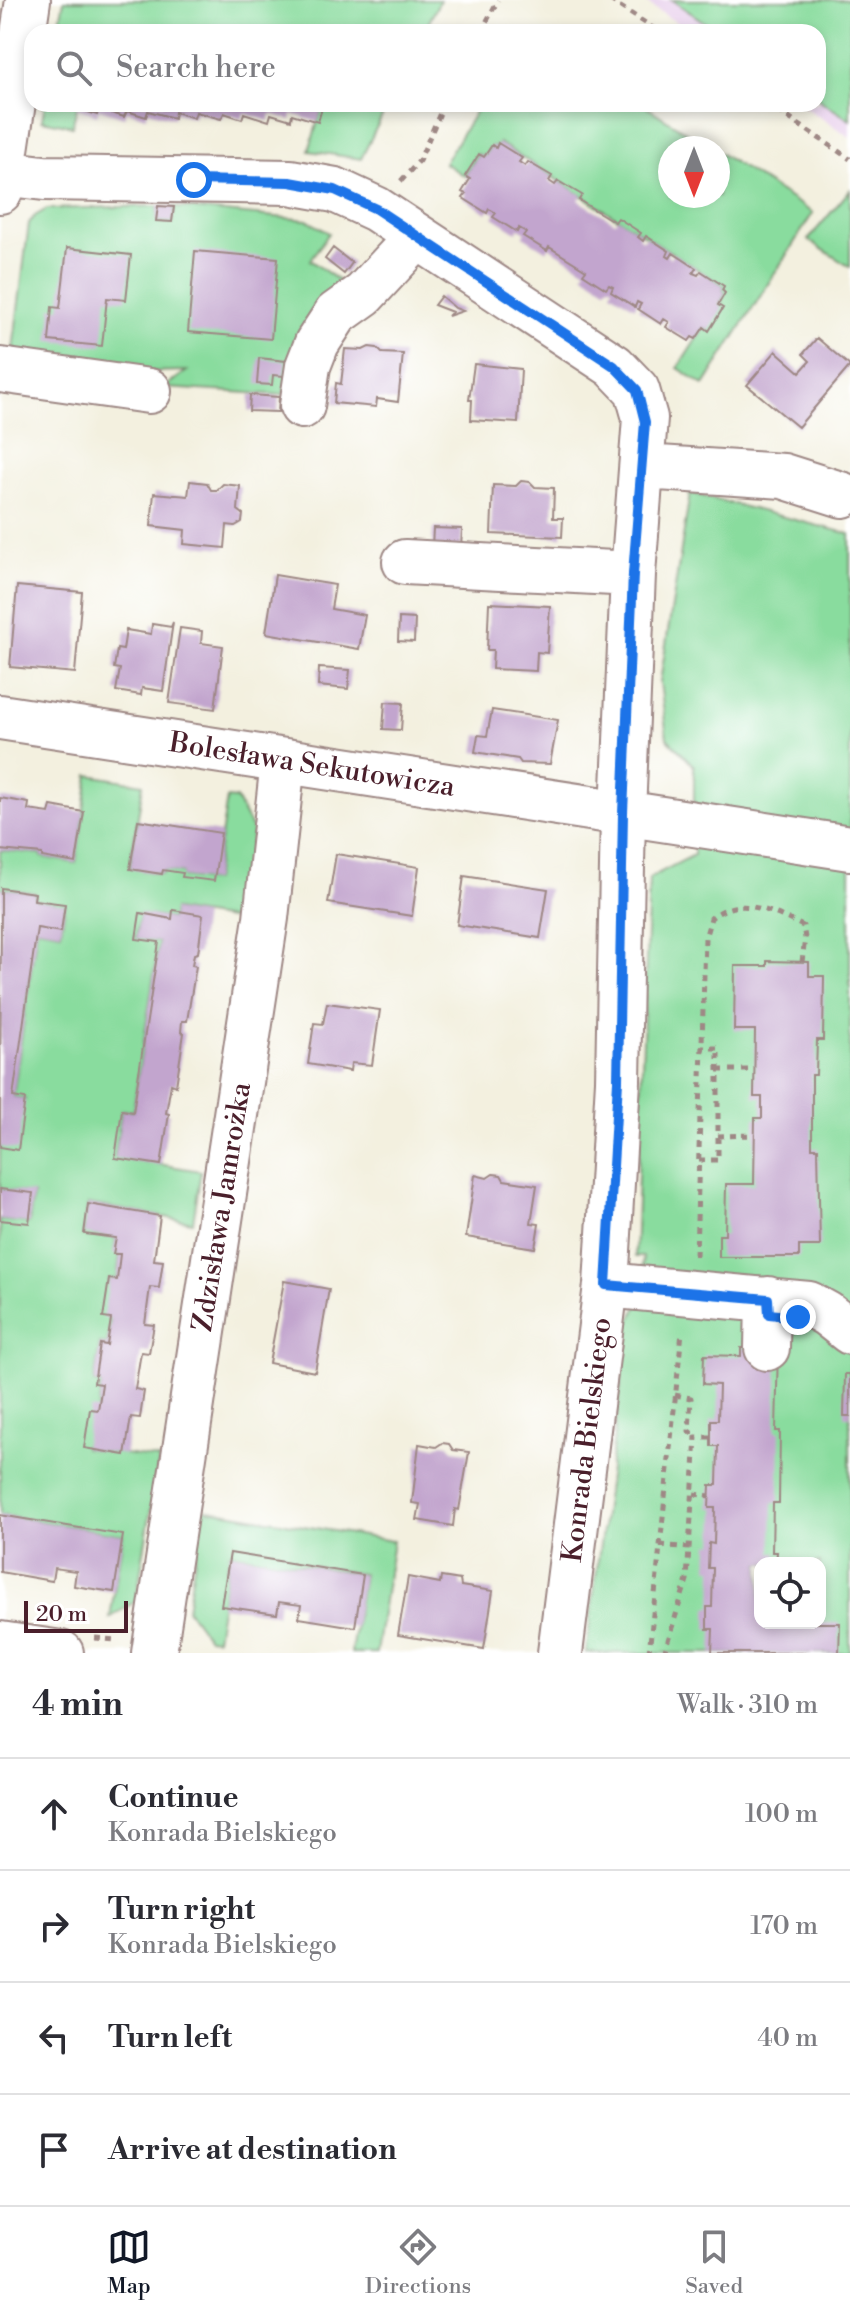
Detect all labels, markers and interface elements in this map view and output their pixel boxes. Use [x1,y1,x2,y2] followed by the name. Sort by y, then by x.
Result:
[24,24,826,112] search box
[52,46,96,90] icon: search
[116,49,276,87] text: Search here
[658,136,730,208] north arrow
[176,162,212,198] route start
[166,725,458,805] street label: Bolesława Sekutowicza
[185,1079,259,1334] street label: Zdzisława Jamrożka
[780,1299,816,1335] route end
[555,1316,619,1564] street label: Konrada Bielskiego
[754,1557,826,1629] map controls
[754,1557,826,1629] button: locate
[24,1597,128,1633] scale bar
[36,1601,87,1628] text: 20 m
[32,1684,123,1726] text: 4 min
[677,1689,818,1721] text: Walk · 310 m
[108,1779,239,1817] text: Continue
[32,1792,76,1836] icon: ahead
[745,1798,818,1830] text: 100 m
[108,1817,337,1849] text: Konrada Bielskiego
[108,1891,255,1929] text: Turn right
[32,1904,76,1948] icon: right
[750,1910,818,1942] text: 170 m
[108,1929,337,1961] text: Konrada Bielskiego
[32,2016,76,2060] icon: left
[108,2019,232,2057] text: Turn left
[757,2022,818,2054] text: 40 m
[32,2128,76,2172] icon: arrive
[108,2131,397,2169] text: Arrive at destination
[107,2225,151,2300] tab: Map
[365,2225,471,2300] tab: Directions
[685,2225,743,2300] tab: Saved

